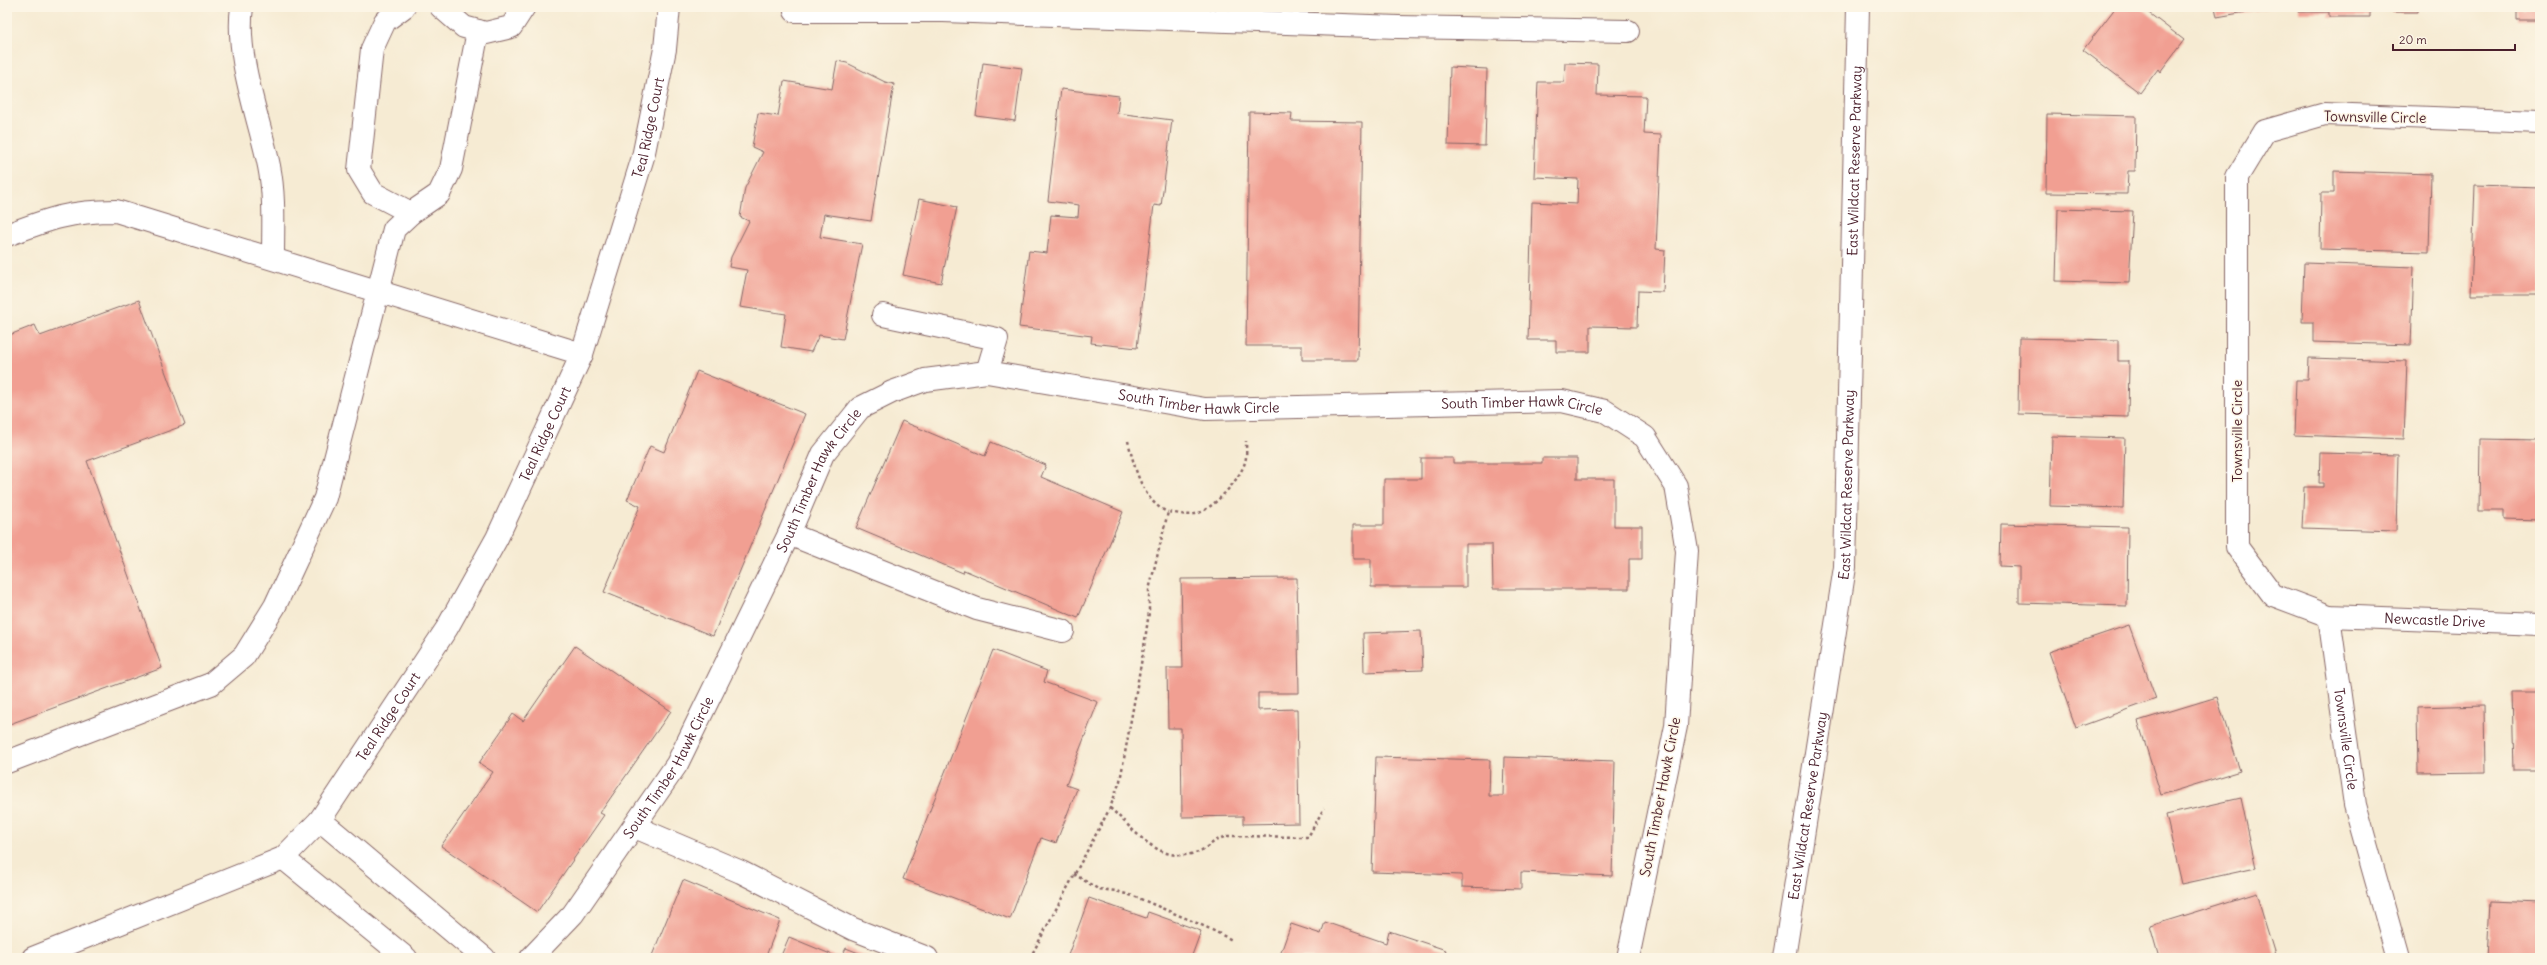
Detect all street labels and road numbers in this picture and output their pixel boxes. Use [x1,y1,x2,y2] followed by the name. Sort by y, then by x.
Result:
[1843,66,1866,256] street label: East Wildcat Reserve Parkway
[628,75,668,181] street label: Teal Ridge Court
[2324,107,2426,127] street label: Townsville Circle
[2228,380,2246,482] street label: Townsville Circle
[515,383,575,485] street label: Teal Ridge Court
[1117,385,1280,418] street label: South Timber Hawk Circle
[1834,389,1858,581] street label: East Wildcat Reserve Parkway
[1441,392,1604,419] street label: South Timber Hawk Circle
[772,405,865,555] street label: South Timber Hawk Circle
[2384,609,2486,631] street label: Newcastle Drive
[352,669,424,765] street label: Teal Ridge Court
[2330,687,2362,791] street label: Townsville Circle
[619,694,717,842] street label: South Timber Hawk Circle
[1784,711,1831,901] street label: East Wildcat Reserve Parkway
[1636,716,1684,878] street label: South Timber Hawk Circle

